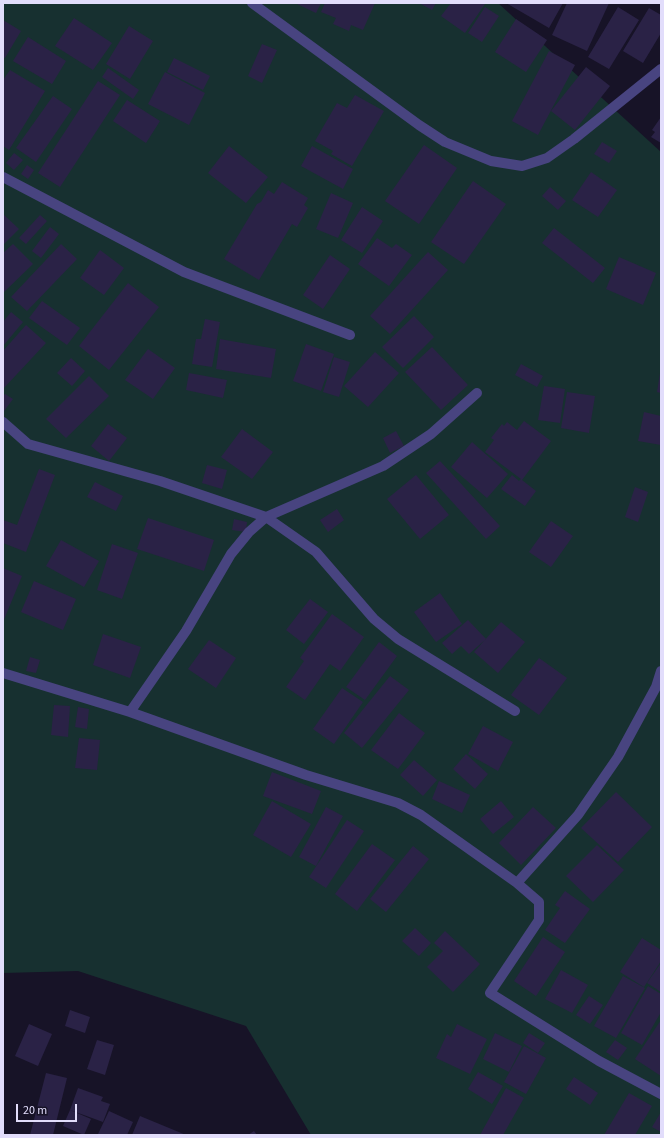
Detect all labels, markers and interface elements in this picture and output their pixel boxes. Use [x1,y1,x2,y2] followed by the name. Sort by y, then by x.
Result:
[18,1096,79,1122] scale bar
[23,1102,47,1119] text: 20 m

